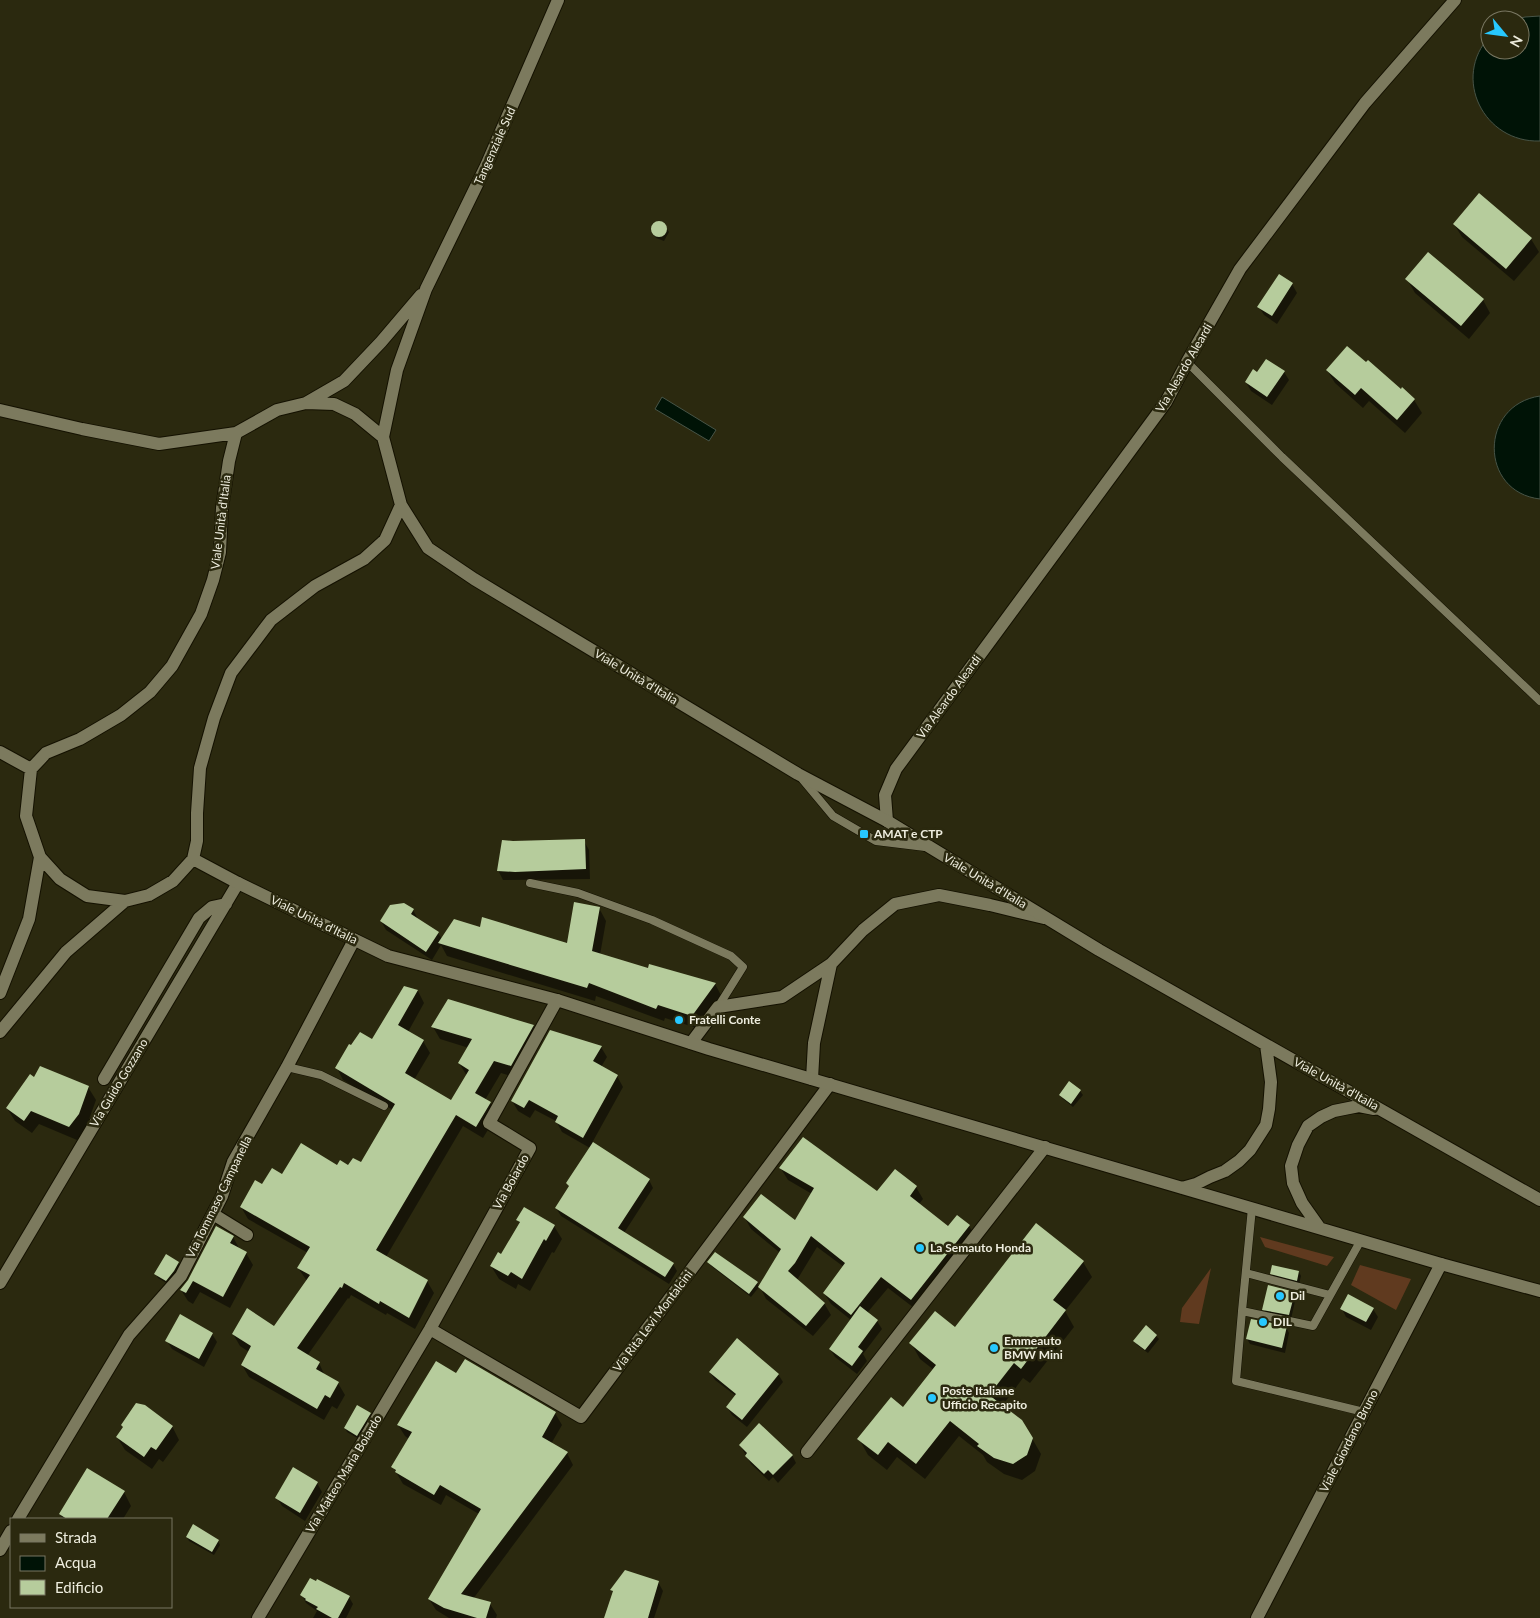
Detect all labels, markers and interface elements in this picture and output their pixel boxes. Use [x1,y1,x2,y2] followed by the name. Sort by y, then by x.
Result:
[1480,10,1530,60] north arrow
[1507,33,1527,50] text: N
[471,104,518,187] street label: Tangenziale Sud
[1152,321,1215,415] street label: Via Aleardo Aleardi
[207,474,234,570] street label: Viale Unità d'Italia
[592,646,681,707] street label: Viale Unità d'Italia
[913,652,984,742] street label: Via Aleardo Aleardi
[873,826,943,841] place label: AMAT e CTP
[858,828,870,840] marker: AMAT e CTP
[941,850,1030,911] street label: Viale Unità d'Italia
[268,892,360,947] street label: Viale Unità d'Italia
[689,1012,761,1027] place label: Fratelli Conte
[673,1014,685,1026] marker: Fratelli Conte
[86,1036,151,1130] street label: Via Guido Gozzano
[1291,1054,1381,1113] street label: Viale Unità d'Italia
[182,1133,255,1260] street label: Via Tommaso Campanella
[489,1151,532,1212] street label: Via Boiardo
[930,1240,1031,1255] place label: La Semauto Honda
[914,1242,926,1254] marker: La Semauto Honda
[609,1267,696,1374] street label: Via Rita Levi Montalcini
[1290,1288,1305,1303] place label: Dil
[1274,1290,1286,1302] marker: Dil
[1273,1314,1293,1329] place label: DIL
[1257,1316,1269,1328] marker: DIL
[1004,1333,1063,1362] place label: Emmeauto BMW Mini
[988,1342,1000,1354] marker: Emmeauto BMW Mini
[942,1383,1027,1412] place label: Poste Italiane Ufficio Recapito
[1316,1387,1381,1495] street label: Viale Giordano Bruno
[926,1392,938,1404] marker: Poste Italiane Ufficio Recapito
[302,1412,385,1536] street label: Via Matteo Maria Boiardo
[10,1518,172,1608] legend
[55,1528,97,1546] text: Strada
[55,1553,96,1571] text: Acqua
[55,1578,103,1596] text: Edificio

